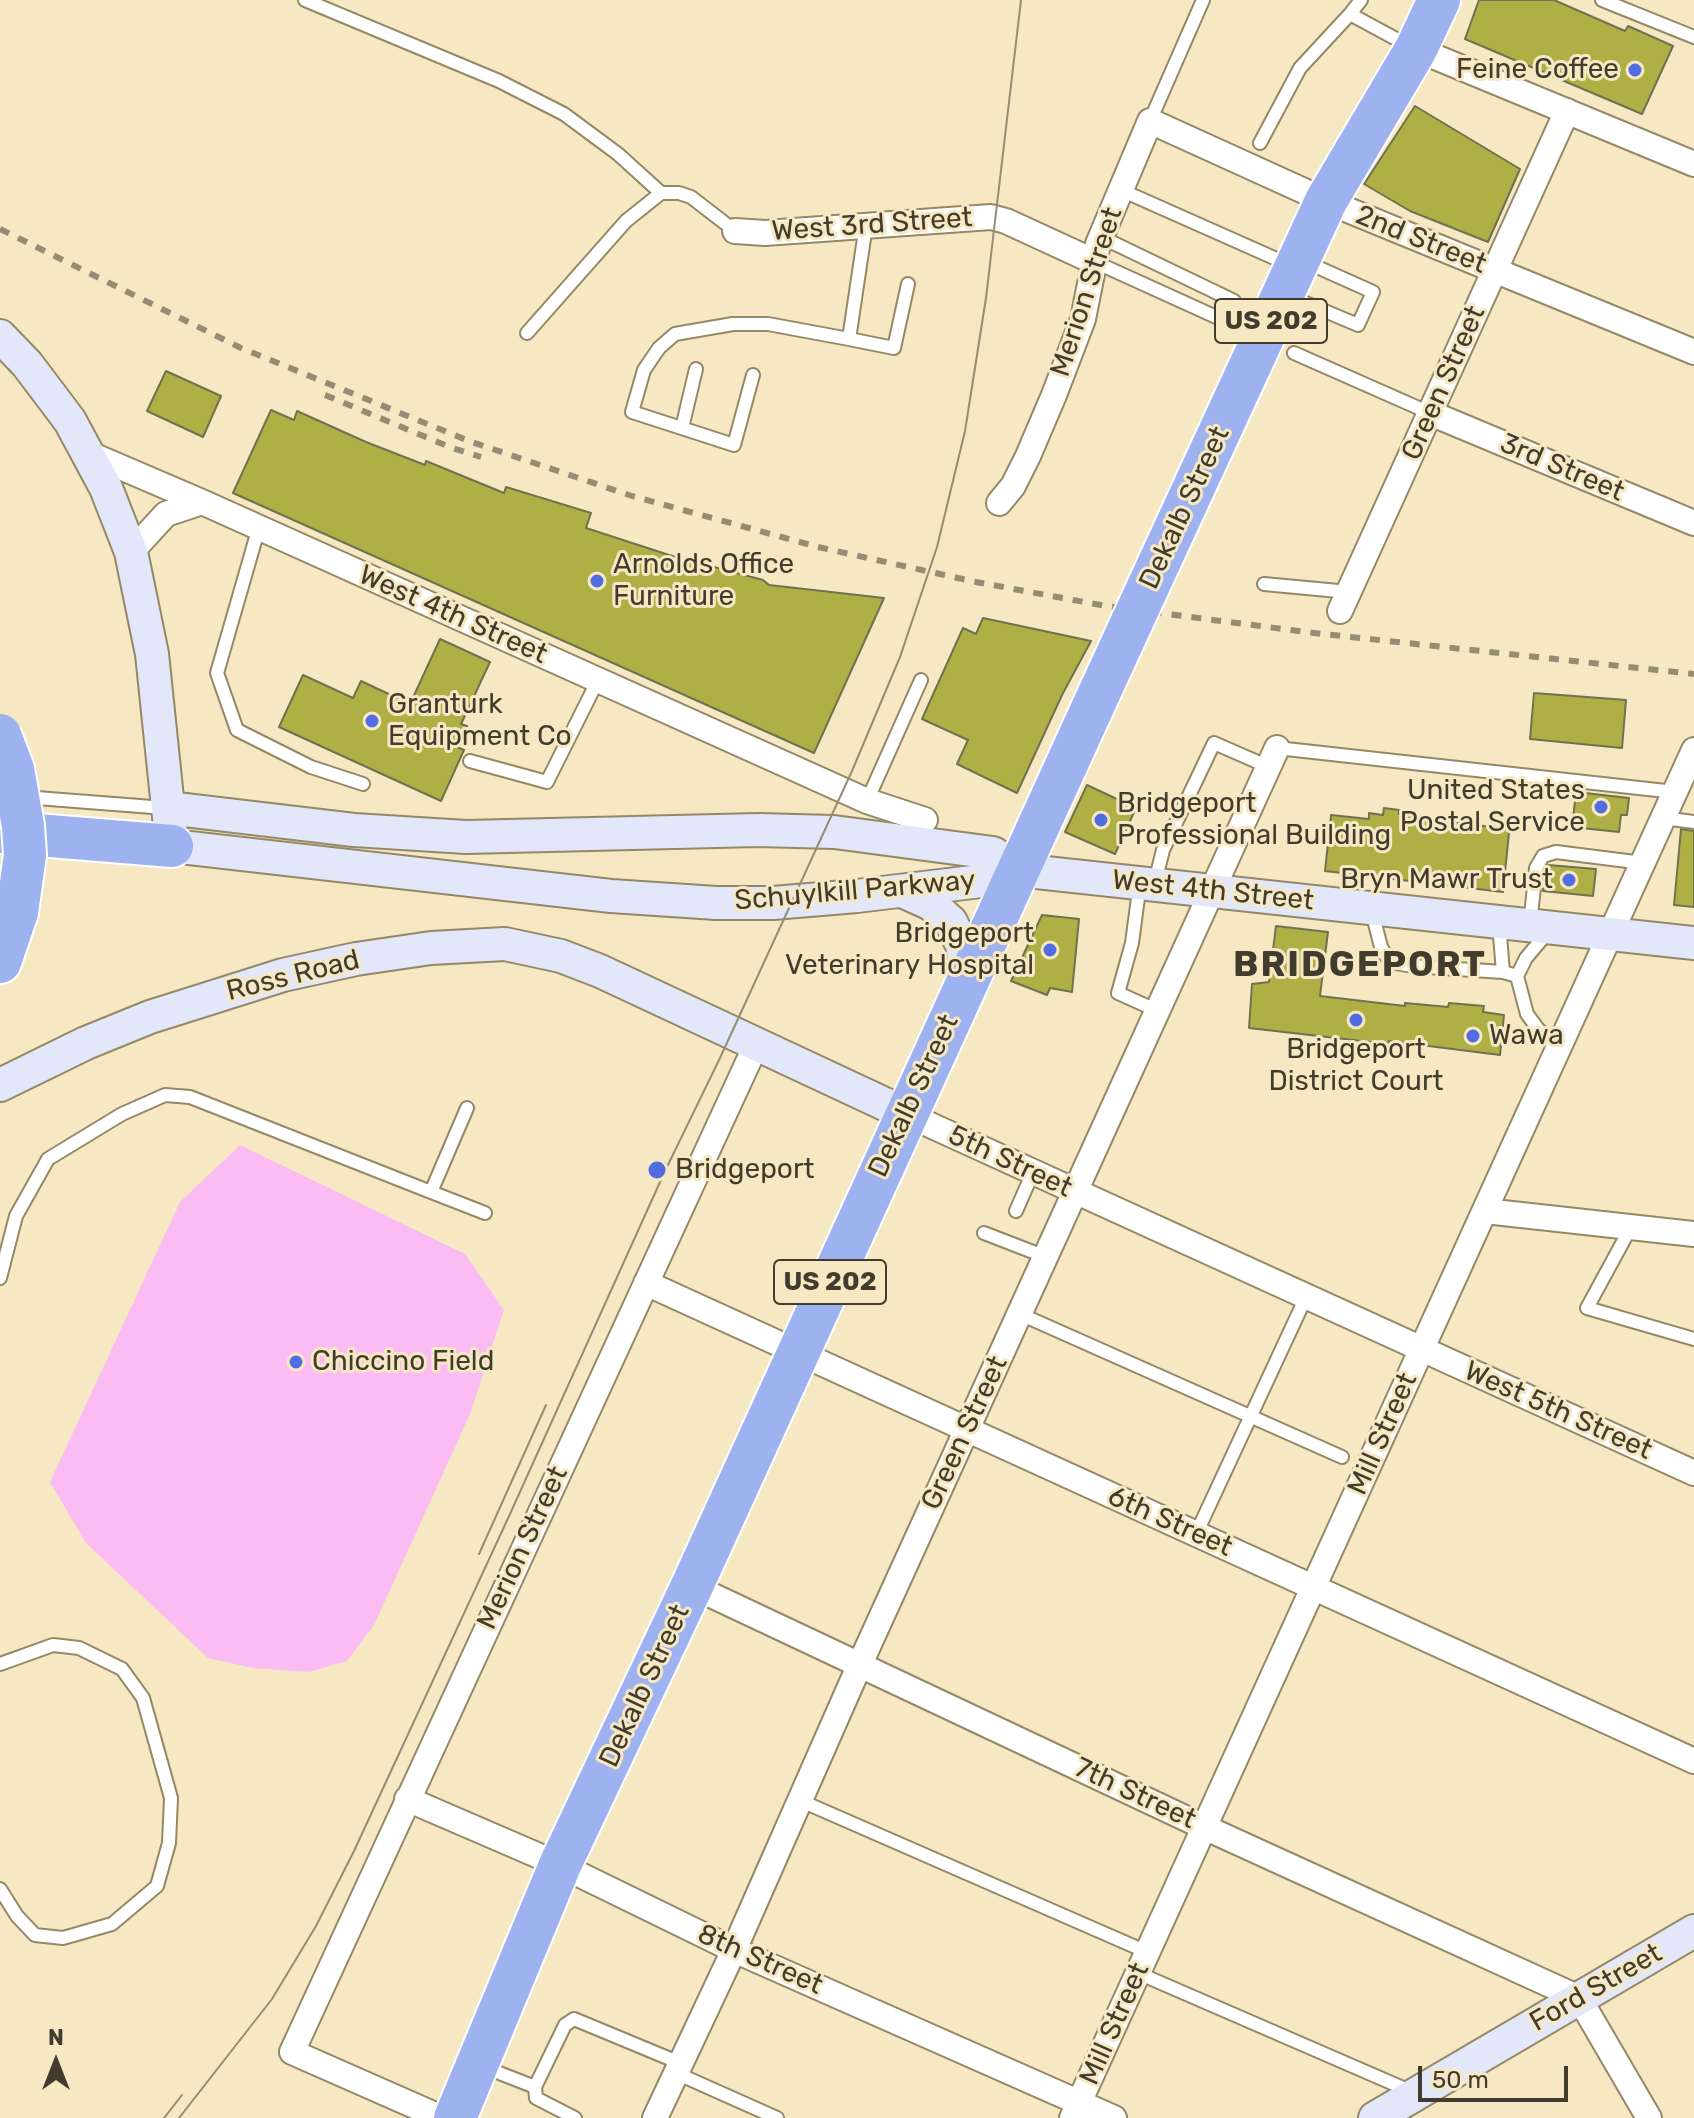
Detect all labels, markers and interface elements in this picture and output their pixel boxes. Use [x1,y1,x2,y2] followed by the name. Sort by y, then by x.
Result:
[1456,53,1619,87] place label: Feine Coffee
[1626,61,1644,79] marker: Feine Coffee
[1351,199,1491,281] street label: 2nd Street
[770,201,974,249] street label: West 3rd Street
[1044,203,1130,381] street label: Merion Street
[1215,299,1327,343] road number: US 202
[1395,301,1493,465] street label: Green Street
[1133,421,1237,595] street label: Dekalb Street
[1495,427,1629,509] street label: 3rd Street
[613,548,794,614] place label: Arnolds Office Furniture
[354,558,552,672] street label: West 4th Street
[588,572,606,590] marker: Arnolds Office Furniture
[388,688,572,754] place label: Granturk Equipment Co
[363,712,381,730] marker: Granturk Equipment Co
[1400,774,1585,840] place label: United States Postal Service
[1117,787,1391,853] place label: Bridgeport Professional Building
[1592,798,1610,816] marker: United States Postal Service
[1092,811,1110,829] marker: Bridgeport Professional Building
[1340,863,1553,897] place label: Bryn Mawr Trust
[733,864,977,918] street label: Schuylkill Parkway
[1110,864,1316,918] street label: West 4th Street
[1560,871,1578,889] marker: Bryn Mawr Trust
[785,917,1034,983] place label: Bridgeport Veterinary Hospital
[1041,941,1059,959] marker: Bridgeport Veterinary Hospital
[223,943,363,1009] street label: Ross Road
[1233,944,1487,988] district label: BRIDGEPORT
[862,1009,966,1183] street label: Dekalb Street
[1347,1011,1365,1029] marker: Bridgeport District Court
[1489,1019,1564,1053] place label: Wawa
[1464,1027,1482,1045] marker: Wawa
[1268,1033,1444,1099] place label: Bridgeport District Court
[943,1119,1077,1205] street label: 5th Street
[675,1153,815,1187] place label: Bridgeport
[646,1159,668,1181] marker: Bridgeport
[774,1260,886,1304] road number: US 202
[312,1345,494,1379] place label: Chiccino Field
[915,1351,1015,1515] street label: Green Street
[287,1353,305,1371] marker: Chiccino Field
[1459,1355,1657,1467] street label: West 5th Street
[1341,1368,1425,1500] street label: Mill Street
[471,1461,575,1635] street label: Merion Street
[1103,1480,1237,1564] street label: 6th Street
[593,1599,697,1773] street label: Dekalb Street
[1069,1751,1201,1837] street label: 7th Street
[692,1917,828,2003] street label: 8th Street
[1524,1937,1668,2039] street label: Ford Street
[1073,1958,1157,2090] street label: Mill Street
[16,2022,96,2102] north arrow
[48,2024,64,2051] text: N
[1422,2050,1572,2100] scale bar
[1432,2066,1489,2094] text: 50 m

